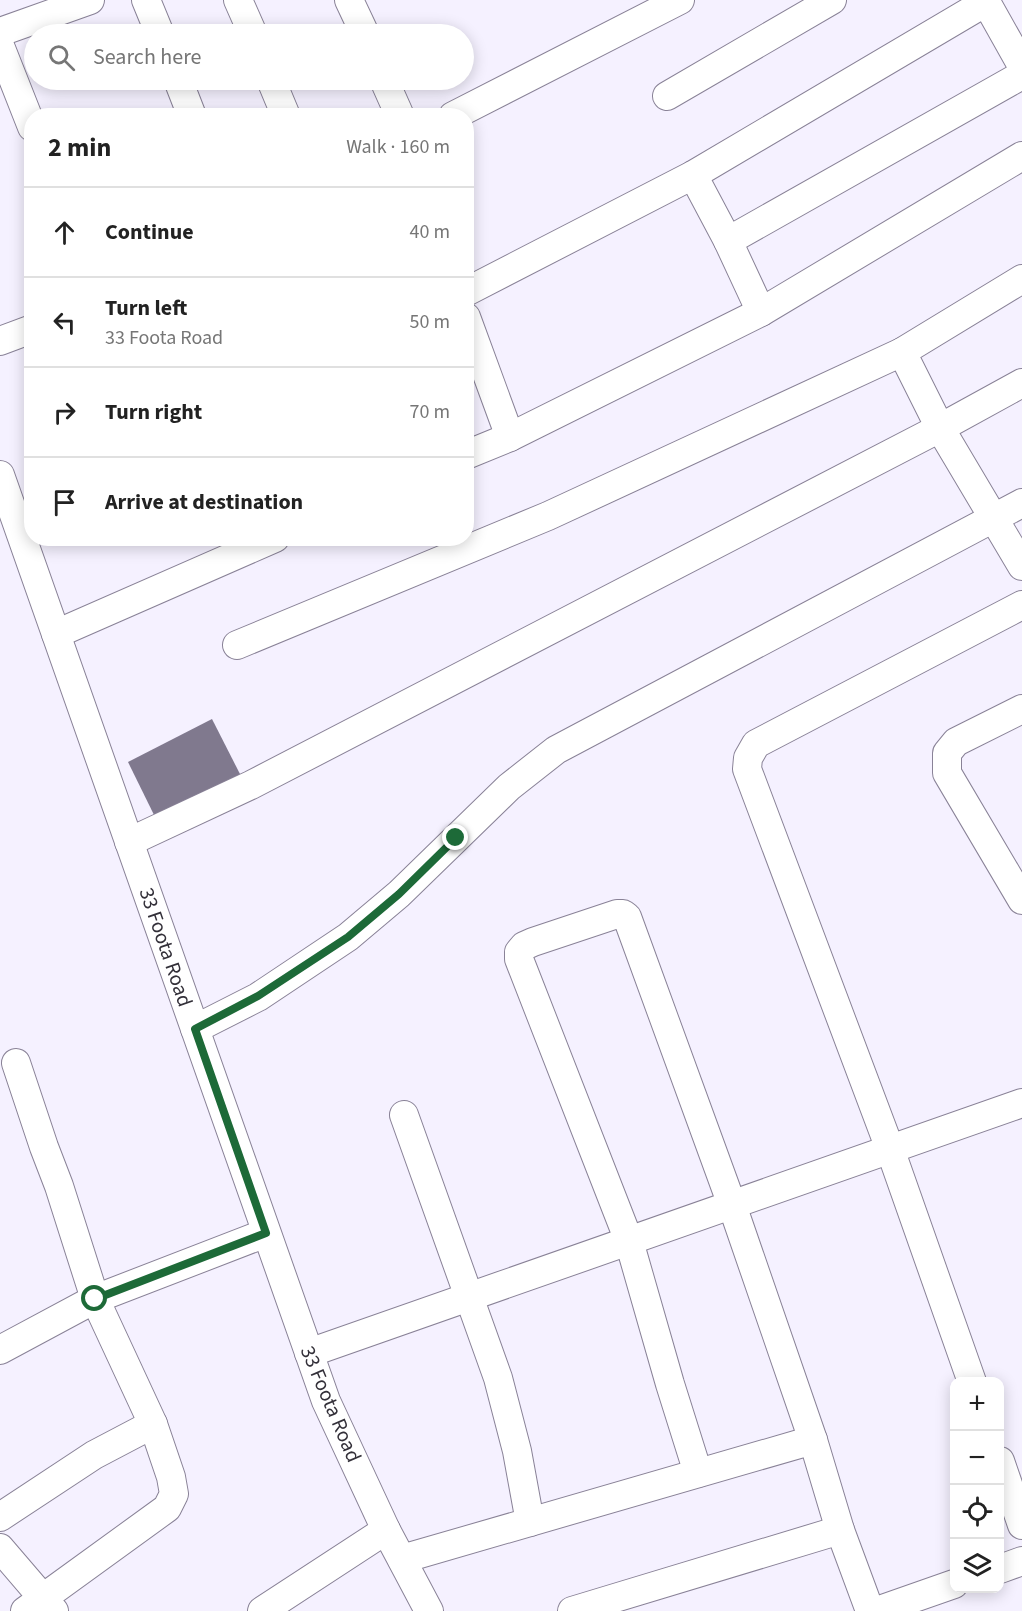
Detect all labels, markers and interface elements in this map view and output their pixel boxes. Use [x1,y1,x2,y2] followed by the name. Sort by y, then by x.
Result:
[24,24,474,90] search box
[45,41,78,74] icon: search
[93,41,201,73] text: Search here
[48,129,111,166] text: 2 min
[346,133,450,161] text: Walk · 160 m
[48,216,81,249] icon: ahead
[105,216,194,248] text: Continue
[410,218,450,246] text: 40 m
[105,292,187,324] text: Turn left
[48,306,81,339] icon: left
[410,308,450,336] text: 50 m
[105,324,223,352] text: 33 Foota Road
[48,396,81,429] icon: right
[105,396,202,428] text: Turn right
[410,398,450,426] text: 70 m
[48,486,81,519] icon: arrive
[105,486,303,518] text: Arrive at destination
[442,824,468,850] route end
[132,883,200,1011] street label: 33 Foota Road
[81,1285,107,1311] route start
[293,1341,369,1467] street label: 33 Foota Road
[950,1377,1004,1593] map controls
[950,1377,1004,1431] button: +
[950,1431,1004,1485] button: −
[950,1485,1004,1539] button: locate
[950,1539,1004,1593] button: layers

